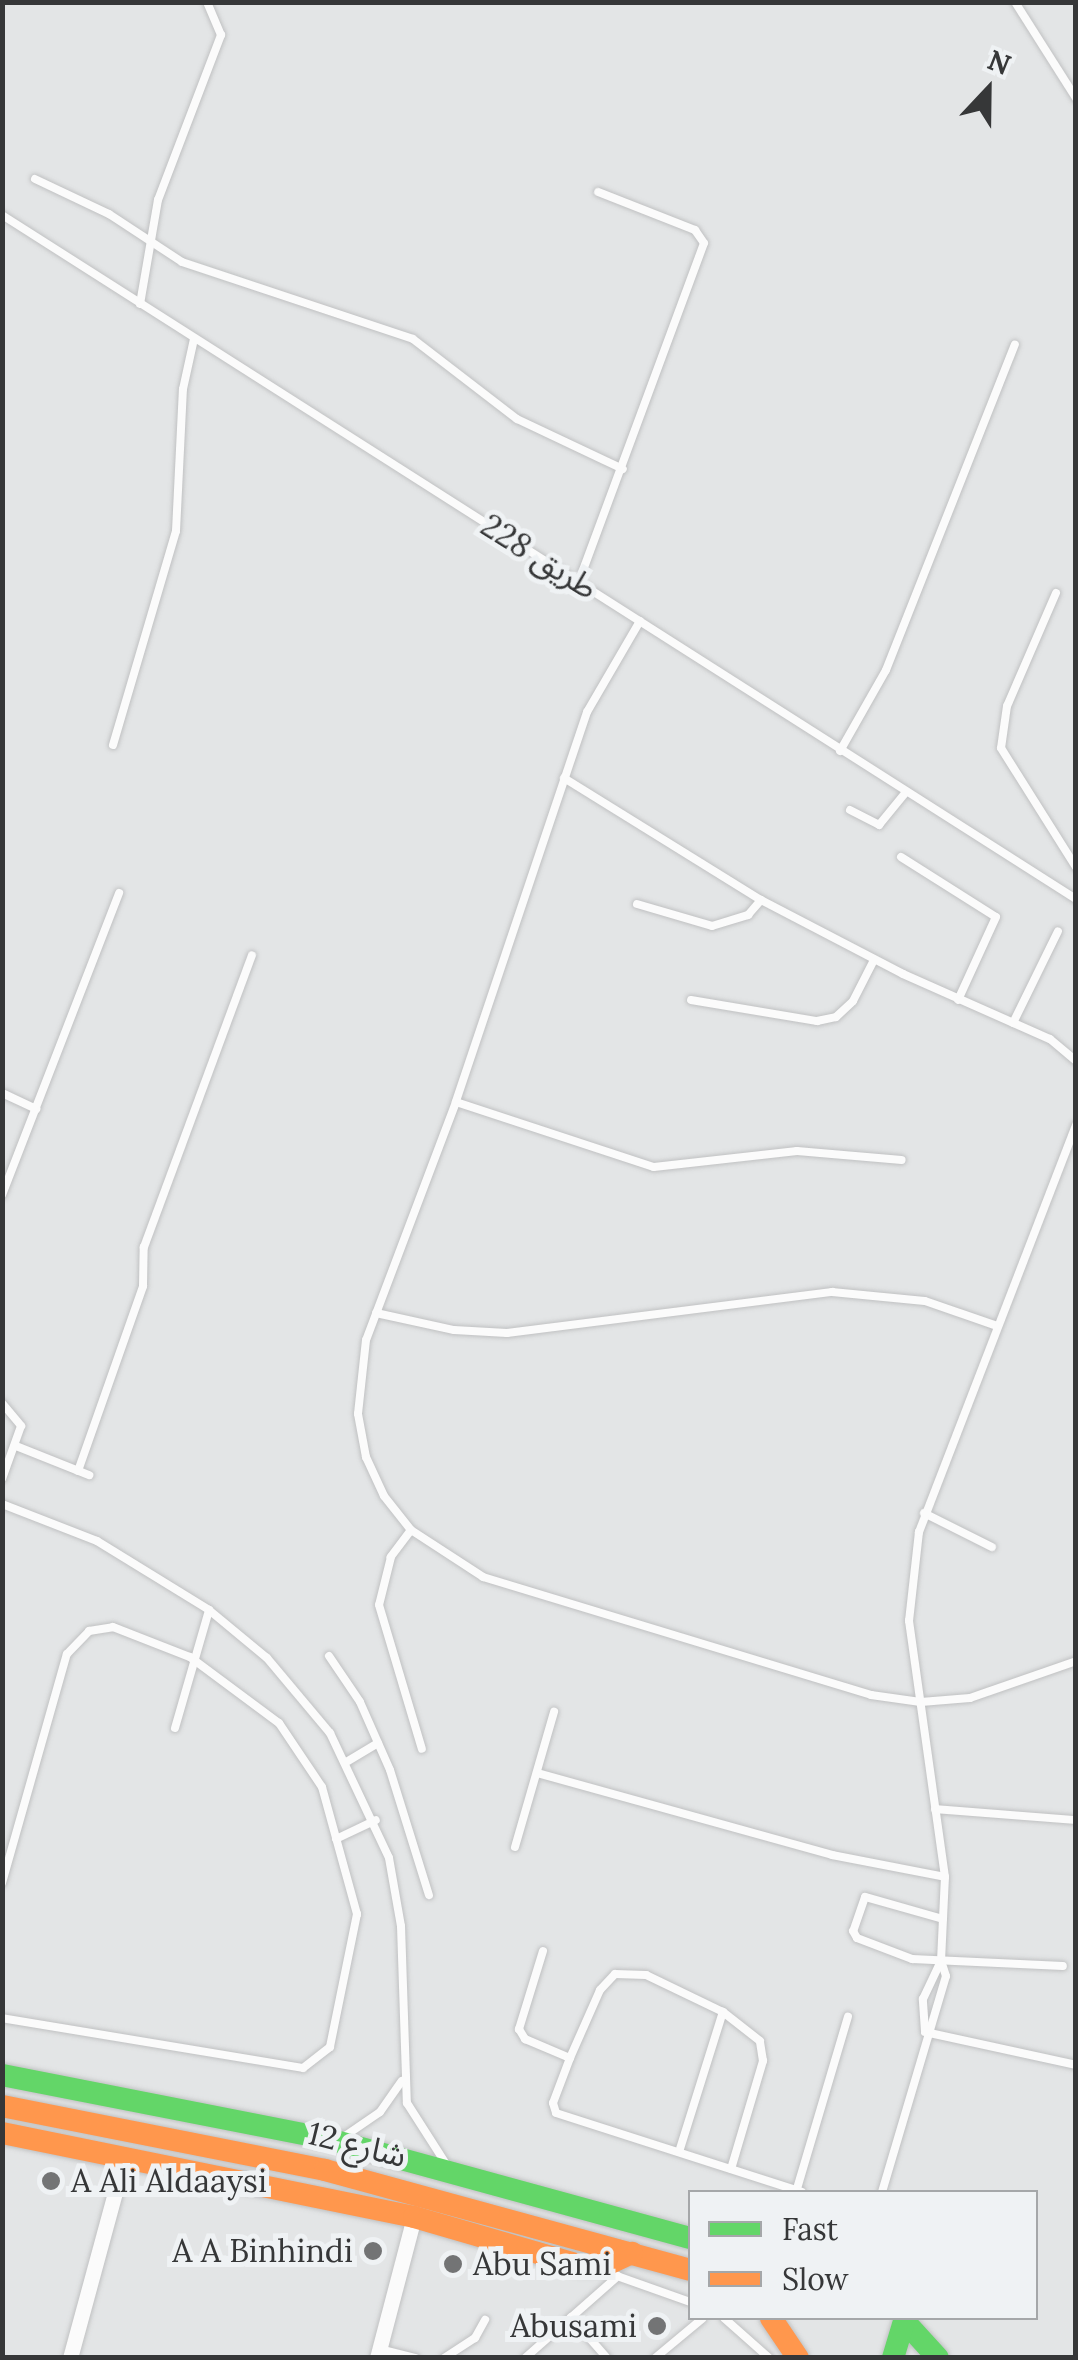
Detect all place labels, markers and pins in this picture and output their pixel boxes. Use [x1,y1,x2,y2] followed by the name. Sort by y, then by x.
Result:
[71,2162,267,2200] place label: A Ali Aldaaysi
[40,2170,62,2192] marker: A Ali Aldaaysi
[172,2232,353,2270] place label: A A Binhindi
[362,2240,384,2262] marker: A A Binhindi
[473,2245,611,2283] place label: Abu Sami
[442,2253,464,2275] marker: Abu Sami
[510,2307,637,2345] place label: Abusami
[646,2315,668,2337] marker: Abusami

